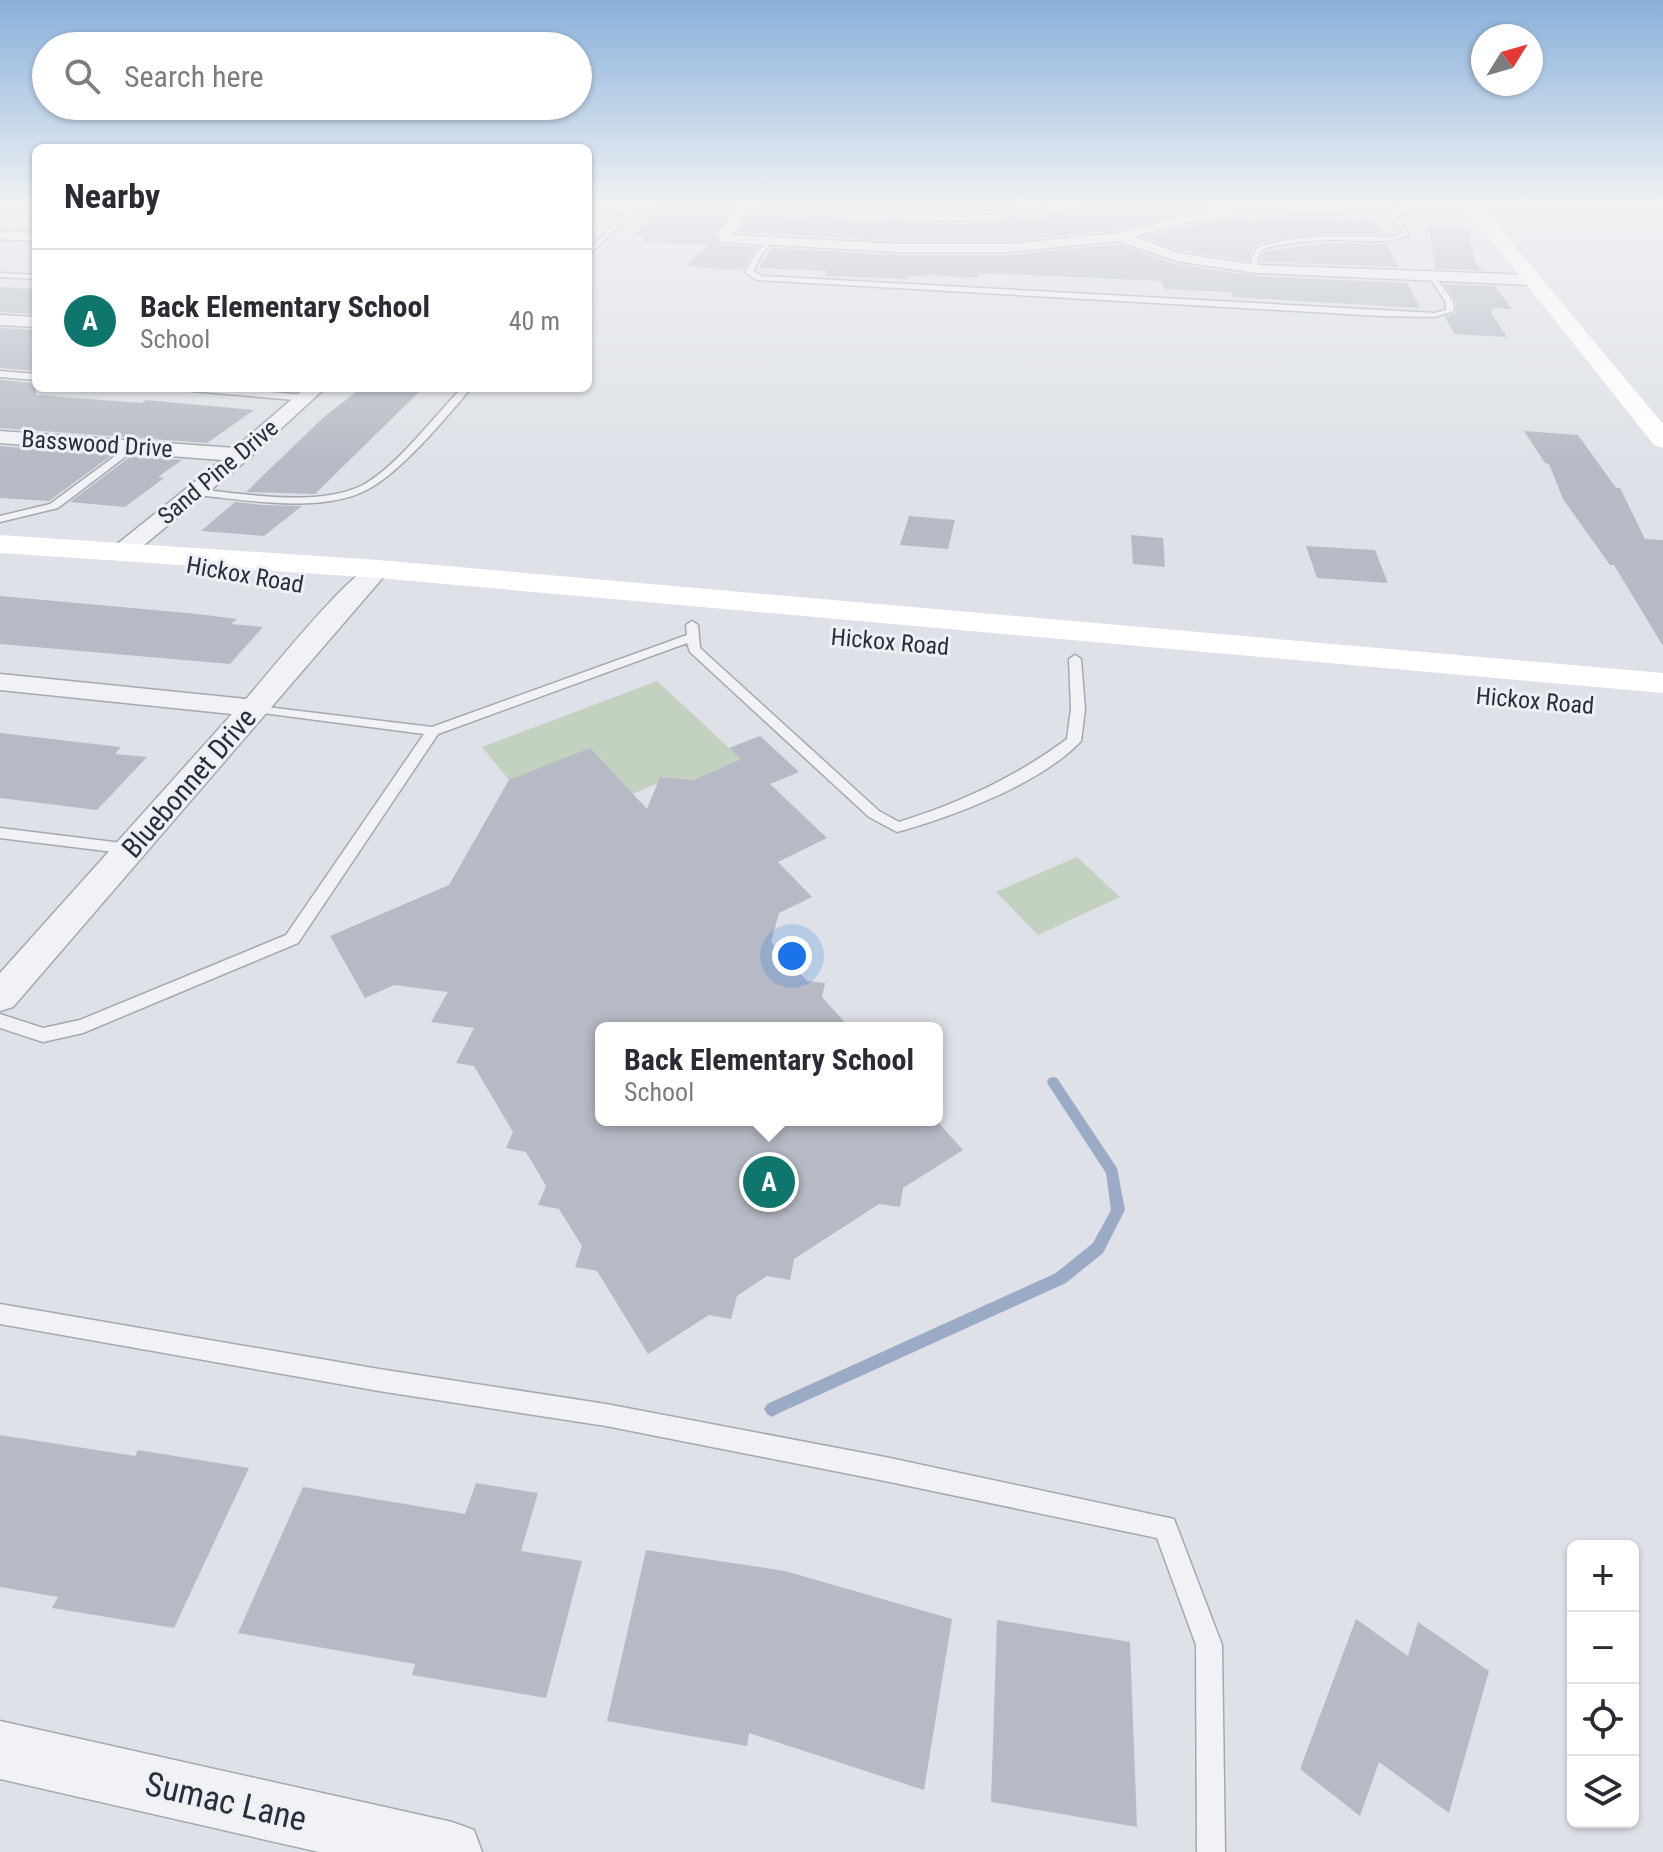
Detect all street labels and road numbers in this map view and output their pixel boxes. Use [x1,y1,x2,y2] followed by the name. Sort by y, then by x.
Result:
[152,414,284,530] street label: Sand Pine Drive
[20,425,174,463] street label: Basswood Drive
[184,551,306,599] street label: Hickox Road
[830,623,950,661] street label: Hickox Road
[1475,682,1595,720] street label: Hickox Road
[115,702,263,864] street label: Bluebonnet Drive
[141,1763,311,1839] street label: Sumac Lane

